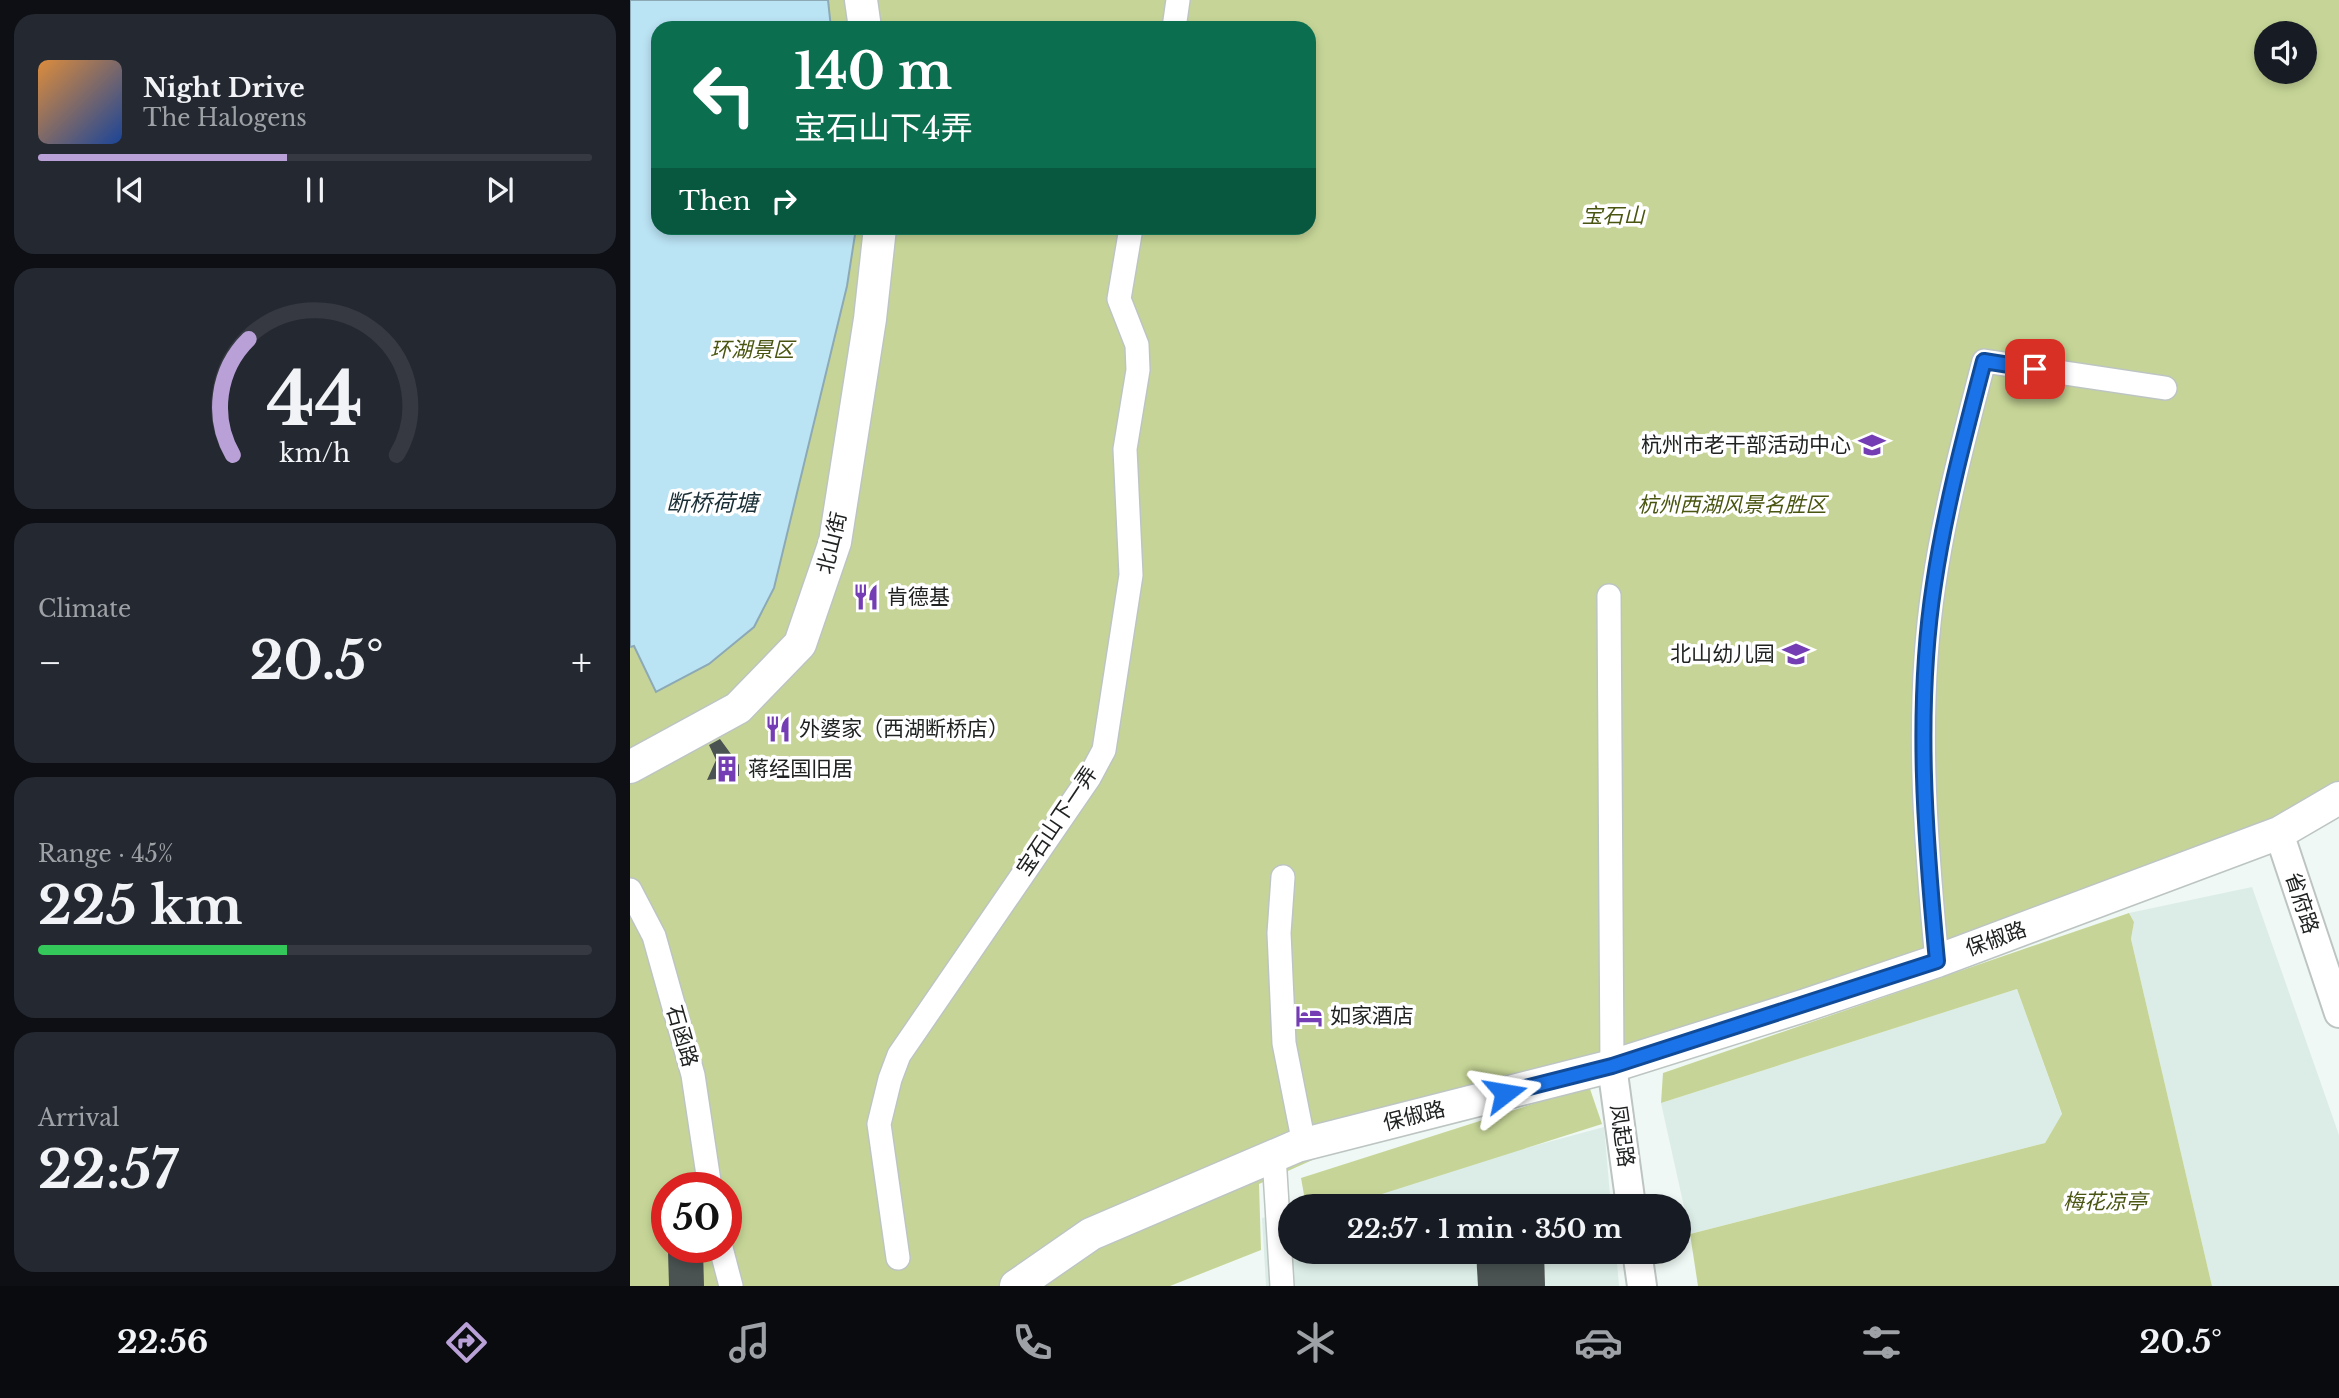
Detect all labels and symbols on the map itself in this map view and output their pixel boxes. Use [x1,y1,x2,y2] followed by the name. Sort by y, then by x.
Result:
[1582,203,1646,229] park label: 宝石山
[710,337,797,363] park label: 环湖景区
[2005,339,2065,399] pin
[1857,430,1887,460] school or university icon: 杭州市老干部活动中心
[1641,432,1851,458] place label: 杭州市老干部活动中心
[666,489,762,517] water label: 断桥荷塘
[1638,492,1829,518] park label: 杭州西湖风景名胜区
[812,509,852,577] street label: 北山街
[851,582,881,612] restaurant icon: 肯德基
[887,584,950,610] place label: 肯德基
[1781,639,1811,669] school or university icon: 北山幼儿园
[1670,641,1775,667] place label: 北山幼儿园
[763,714,793,744] restaurant icon: 外婆家（西湖断桥店）
[799,716,1009,742] place label: 外婆家（西湖断桥店）
[712,754,742,784] building icon: 蒋经国旧居
[748,756,853,782] place label: 蒋经国旧居
[1011,762,1103,880] street label: 宝石山下一弄
[2280,869,2324,937] street label: 省府路
[1962,916,2030,962] street label: 保俶路
[1294,1001,1324,1031] hotel icon: 如家酒店
[661,1002,703,1070] street label: 石函路
[1330,1003,1414,1029] place label: 如家酒店
[1468,1056,1542,1130] position arrow
[1380,1096,1448,1136] street label: 保俶路
[1605,1103,1639,1169] street label: 凤起路
[651,1172,742,1263] speed limit sign: 50
[2063,1189,2150,1215] park label: 梅花凉亭

